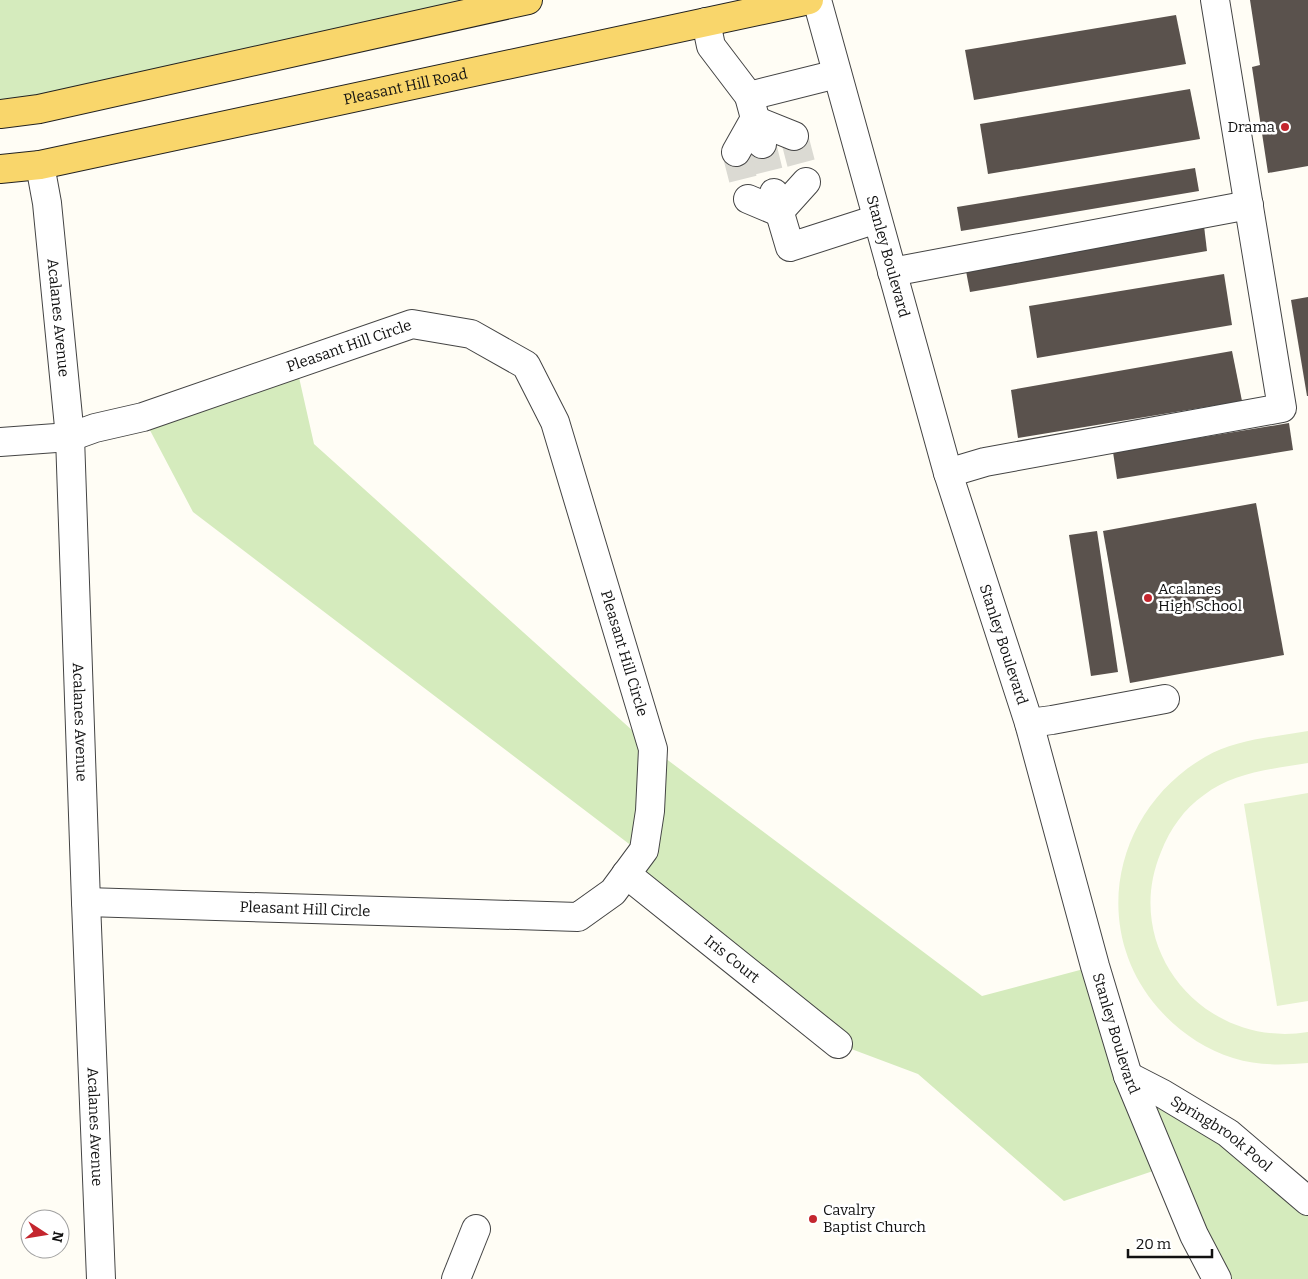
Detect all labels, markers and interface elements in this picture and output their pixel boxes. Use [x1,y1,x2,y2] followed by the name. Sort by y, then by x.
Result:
[342,65,469,109] street label: Pleasant Hill Road
[1228,118,1275,136] place label: Drama
[1279,121,1291,133] marker: Drama
[863,193,913,319] street label: Stanley Boulevard
[44,258,73,378] street label: Acalanes Avenue
[284,316,414,376] street label: Pleasant Hill Circle
[1158,580,1242,615] place label: Acalanes High School
[976,582,1032,707] street label: Stanley Boulevard
[597,588,652,719] street label: Pleasant Hill Circle
[1142,592,1154,604] marker: Acalanes High School
[69,662,91,782] street label: Acalanes Avenue
[239,898,371,920] street label: Pleasant Hill Circle
[701,932,764,987] street label: Iris Court
[1089,971,1143,1097] street label: Stanley Boulevard
[84,1067,106,1187] street label: Acalanes Avenue
[1167,1092,1276,1175] street label: Springbrook Pool
[823,1201,927,1236] place label: Cavalry Baptist Church
[20,1209,70,1259] north arrow
[807,1213,819,1225] marker: Cavalry Baptist Church
[1128,1226,1212,1258] scale bar
[48,1230,67,1244] text: N
[1136,1235,1172,1253] text: 20 m

